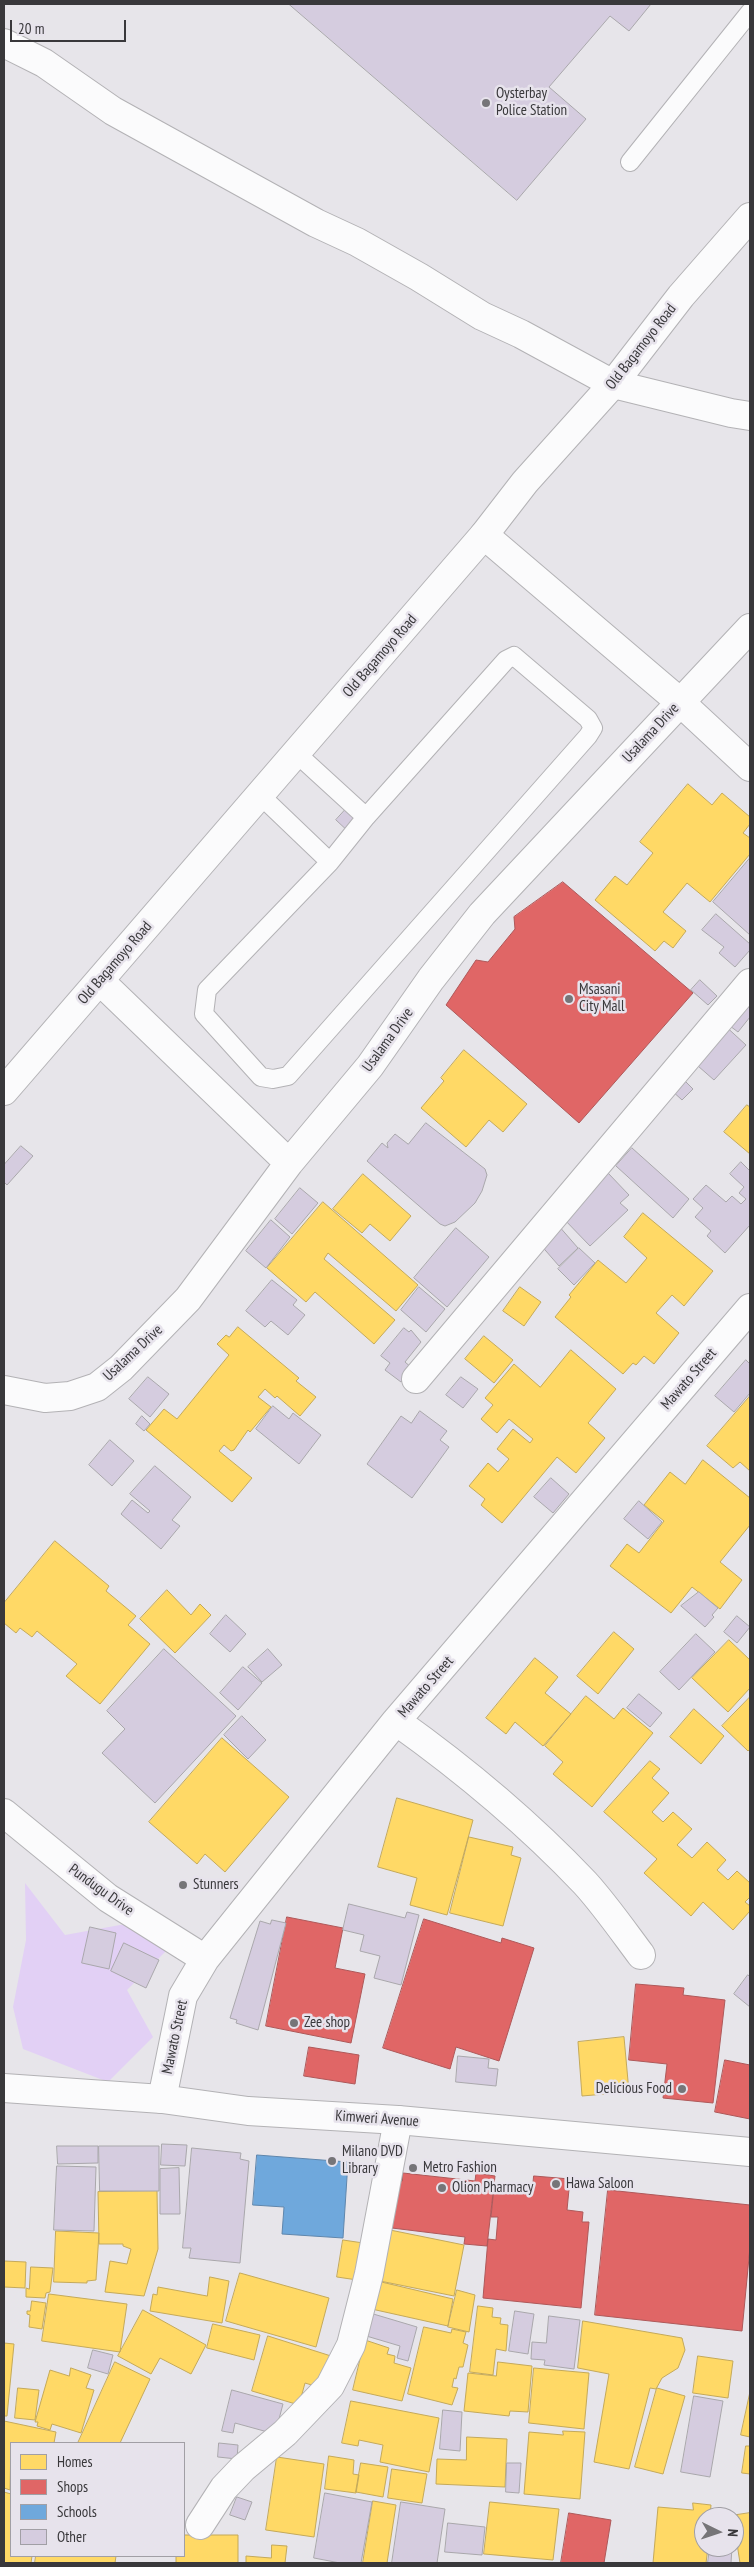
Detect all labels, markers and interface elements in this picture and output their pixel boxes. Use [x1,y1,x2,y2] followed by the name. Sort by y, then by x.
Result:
[12,10,129,42] scale bar
[18,19,44,38] text: 20 m
[496,85,567,120] place label: Oysterbay Police Station
[480,97,492,109] marker: Oysterbay Police Station
[602,301,680,393] street label: Old Bagamoyo Road
[339,611,421,701] street label: Old Bagamoyo Road
[619,700,683,766] street label: Usalama Drive
[74,918,156,1008] street label: Old Bagamoyo Road
[579,981,625,1016] place label: Msasani City Mall
[563,993,575,1005] marker: Msasani City Mall
[359,1005,417,1075] street label: Usalama Drive
[100,1321,166,1385] street label: Usalama Drive
[658,1345,720,1413] street label: Mawato Street
[395,1653,457,1721] street label: Mawato Street
[65,1860,137,1920] street label: Pundugu Drive
[193,1876,239,1894] place label: Stunners
[177,1879,189,1891] marker: Stunners
[158,1998,192,2076] street label: Mawato Street
[304,2014,350,2032] place label: Zee shop
[288,2017,300,2029] marker: Zee shop
[596,2080,672,2098] place label: Delicious Food
[676,2083,688,2095] marker: Delicious Food
[335,2107,419,2131] street label: Kimweri Avenue
[342,2143,403,2178] place label: Milano DVD Library
[326,2155,338,2167] marker: Milano DVD Library
[423,2159,497,2177] place label: Metro Fashion
[407,2162,419,2174] marker: Metro Fashion
[566,2175,634,2193] place label: Hawa Saloon
[550,2178,562,2190] marker: Hawa Saloon
[452,2179,533,2197] place label: Olion Pharmacy
[436,2182,448,2194] marker: Olion Pharmacy
[10,2442,185,2557] legend
[57,2452,93,2471] text: Homes
[57,2477,88,2496] text: Shops
[57,2502,97,2521] text: Schools
[694,2507,744,2557] north arrow
[57,2527,86,2546] text: Other
[724,2529,742,2537] text: N

